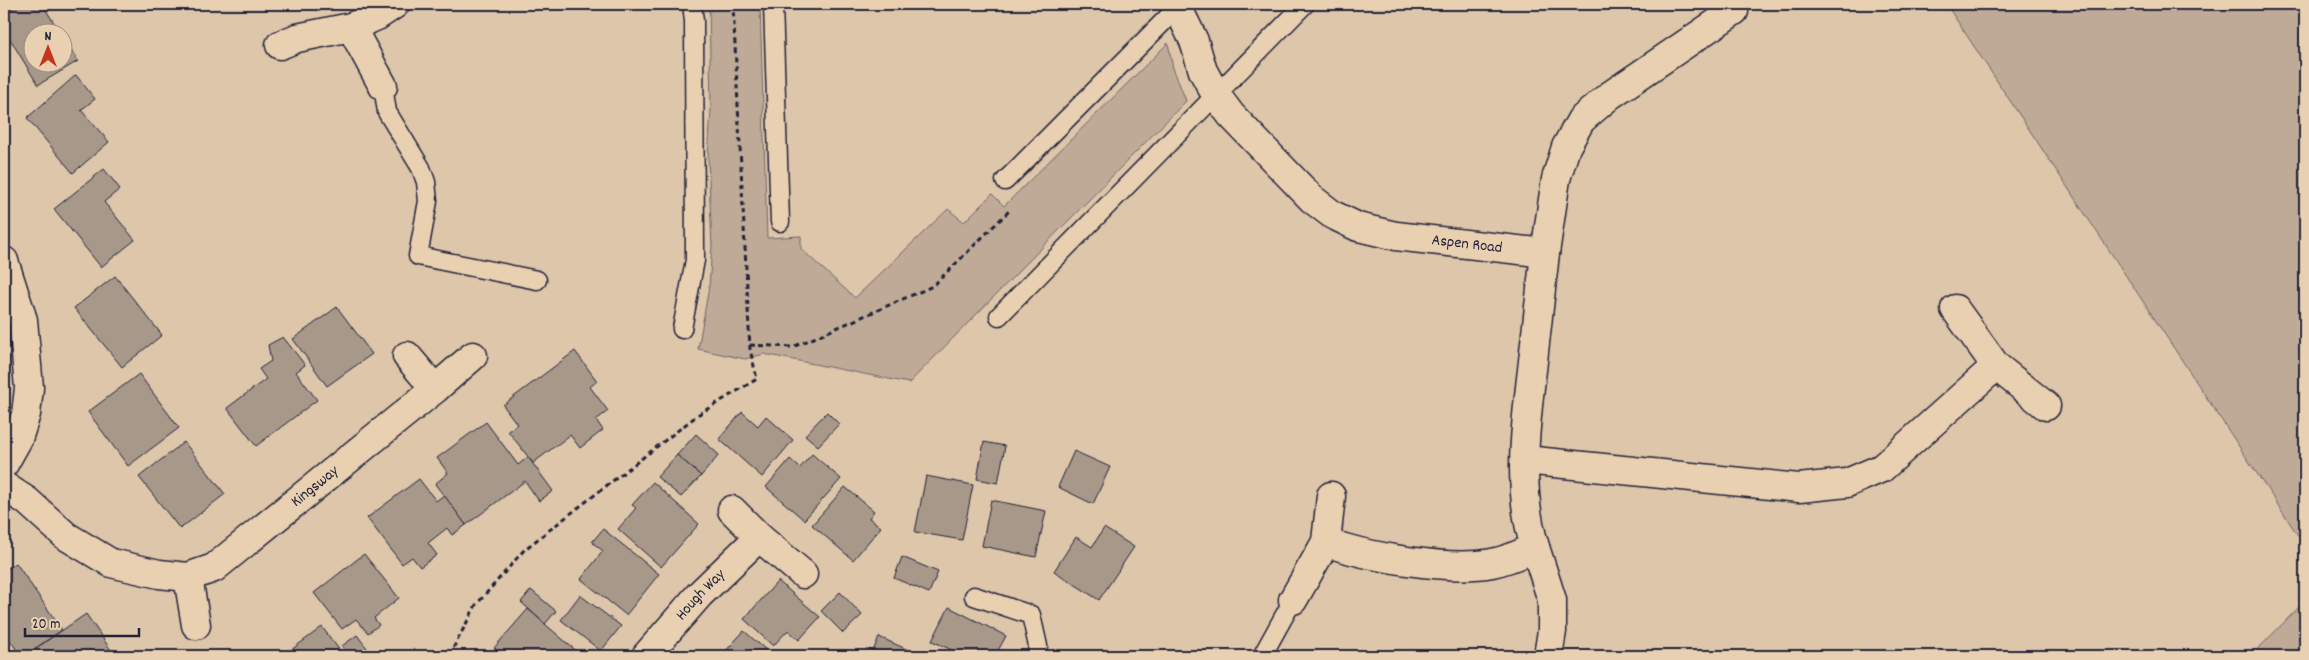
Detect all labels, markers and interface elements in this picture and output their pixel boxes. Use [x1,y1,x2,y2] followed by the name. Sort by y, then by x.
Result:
[22,22,72,72] north arrow
[45,27,52,47] text: N
[1430,229,1503,260] street label: Aspen Road
[286,460,344,513] street label: Kingsway
[670,563,731,626] street label: Hough Way
[25,605,139,637] scale bar
[32,614,60,636] text: 20 m

